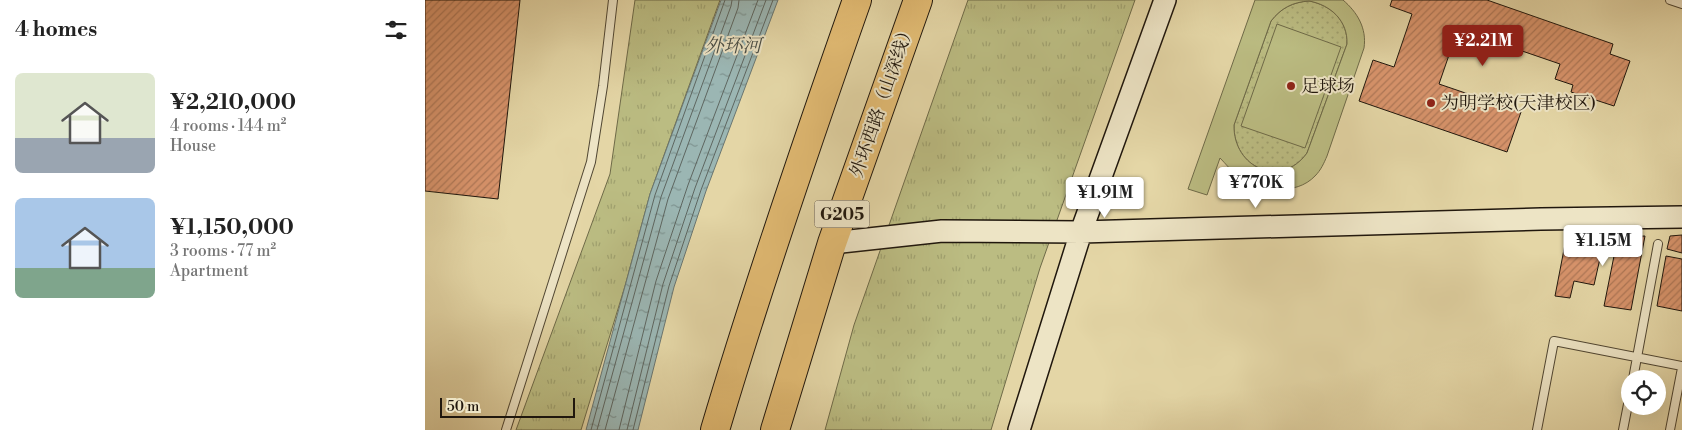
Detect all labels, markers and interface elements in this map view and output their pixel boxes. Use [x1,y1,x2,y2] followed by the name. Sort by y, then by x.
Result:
[382,16,410,44] icon: filters
[15,17,97,43] text: 4 homes
[845,20,920,180] street label: 外环西路（山深线）
[1442,24,1524,67] pin: ¥2.21M
[1453,31,1513,51] text: ¥2.21M
[704,34,764,58] water label: 外环河
[1301,75,1355,98] place label: 足球场
[1285,80,1297,92] marker: 足球场
[170,90,296,116] text: ¥2,210,000
[1441,92,1596,115] place label: 为明学校(天津校区)
[55,93,115,153] icon: home
[1425,97,1437,109] marker: 为明学校(天津校区)
[170,116,286,136] text: 4 rooms · 144 m²
[170,136,216,156] text: House
[1221,166,1291,209] pin: ¥770K
[1228,173,1284,193] text: ¥770K
[1064,176,1146,219] pin: ¥1.91M
[1077,183,1133,203] text: ¥1.91M
[815,200,869,228] road number: G205
[170,215,294,241] text: ¥1,150,000
[55,218,115,278] icon: home
[1562,224,1644,267] pin: ¥1.15M
[1574,231,1632,251] text: ¥1.15M
[170,241,276,261] text: 3 rooms · 77 m²
[170,261,249,281] text: Apartment
[1621,370,1666,415] map controls
[1621,370,1666,415] button: locate
[440,395,575,418] scale bar
[447,398,479,416] text: 50 m

